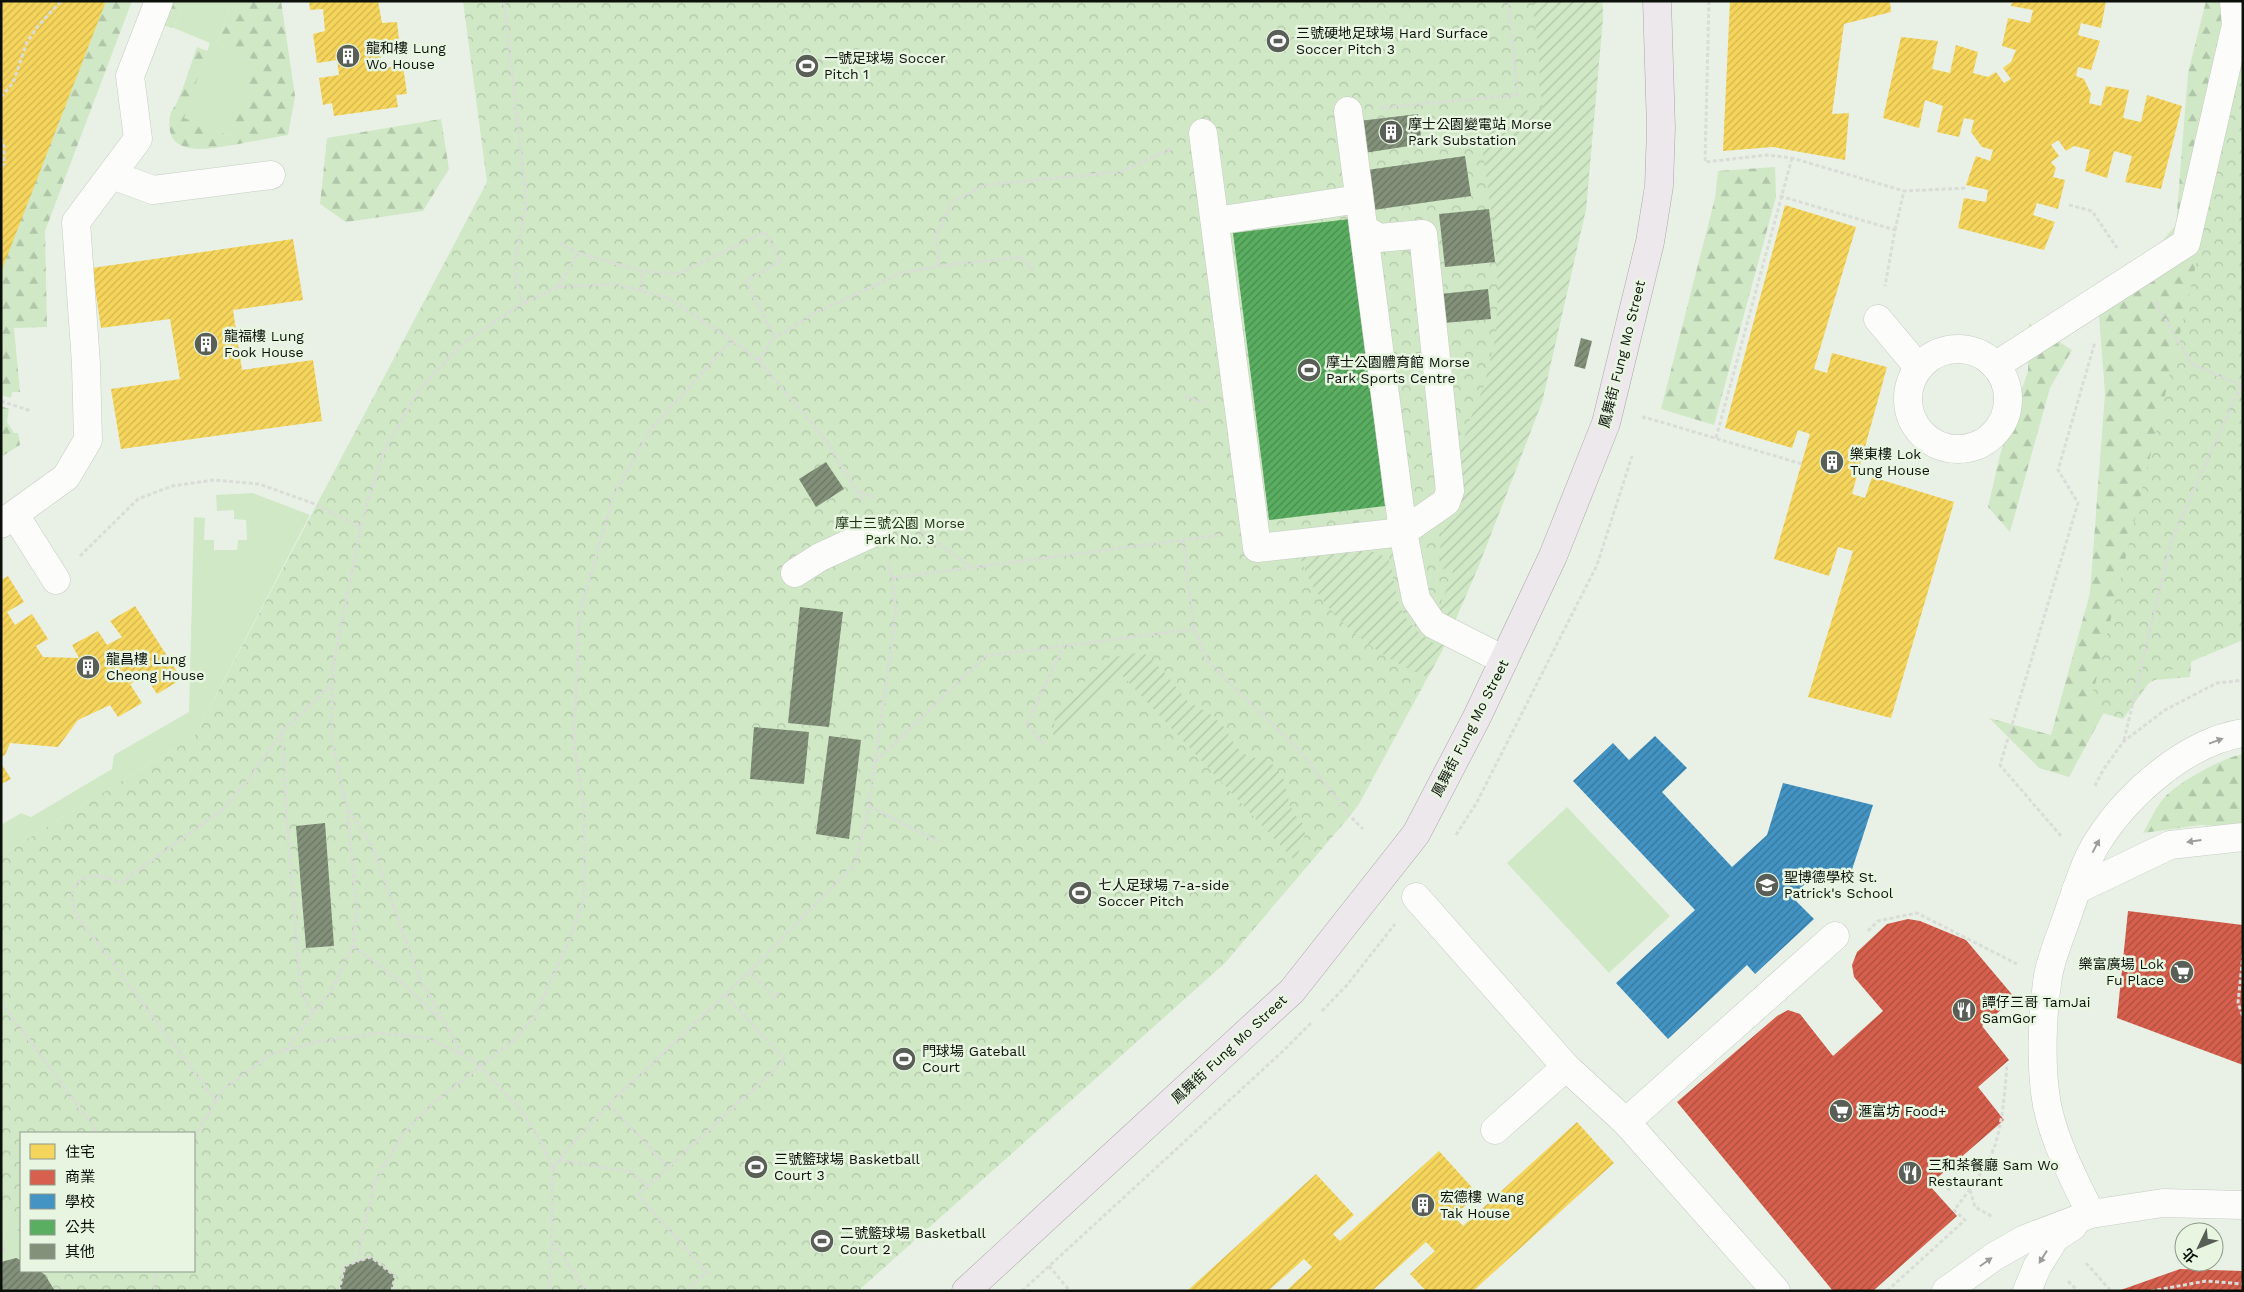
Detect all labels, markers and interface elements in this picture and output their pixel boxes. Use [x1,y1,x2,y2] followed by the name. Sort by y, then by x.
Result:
[1296,25,1488,57] place label: 三號硬地足球場 Hard Surface Soccer Pitch 3
[1265,28,1291,54] sports icon: 三號硬地足球場 Hard Surface Soccer Pitch 3
[366,40,446,72] place label: 龍和樓 Lung Wo House
[335,43,361,69] building icon: 龍和樓 Lung Wo House
[824,50,946,82] place label: 一號足球場 Soccer Pitch 1
[794,53,820,79] sports icon: 一號足球場 Soccer Pitch 1
[1408,116,1552,148] place label: 摩士公園變電站 Morse Park Substation
[1378,119,1404,145] building icon: 摩士公園變電站 Morse Park Substation
[1596,278,1648,429] street label: 鳳舞街 Fung Mo Street
[224,328,304,360] place label: 龍福樓 Lung Fook House
[193,331,219,357] building icon: 龍福樓 Lung Fook House
[1326,354,1470,386] place label: 摩士公園體育館 Morse Park Sports Centre
[1296,357,1322,383] sports icon: 摩士公園體育館 Morse Park Sports Centre
[1850,446,1930,478] place label: 樂東樓 Lok Tung House
[1819,449,1845,475] building icon: 樂東樓 Lok Tung House
[835,515,965,547] park label: 摩士三號公園 Morse Park No. 3
[106,651,204,683] place label: 龍昌樓 Lung Cheong House
[75,654,101,680] building icon: 龍昌樓 Lung Cheong House
[1428,657,1512,799] street label: 鳳舞街 Fung Mo Street
[2209,737,2224,745] one-way arrow
[2186,837,2202,845] one-way arrow
[2092,839,2100,853] one-way arrow
[1784,869,1894,901] place label: 聖博德學校 St. Patrick's School
[1754,872,1780,898] school or university icon: 聖博德學校 St. Patrick's School
[1098,877,1229,909] place label: 七人足球場 7-a-side Soccer Pitch
[1067,880,1093,906] sports icon: 七人足球場 7-a-side Soccer Pitch
[2079,956,2164,988] place label: 樂富廣場 Lok Fu Place
[2169,959,2195,985] supermarket icon: 樂富廣場 Lok Fu Place
[1168,991,1290,1106] street label: 鳳舞街 Fung Mo Street
[1982,994,2090,1026] place label: 譚仔三哥 TamJai SamGor
[1951,997,1977,1023] restaurant icon: 譚仔三哥 TamJai SamGor
[922,1043,1026,1075] place label: 門球場 Gateball Court
[891,1046,917,1072] sports icon: 門球場 Gateball Court
[1828,1098,1854,1124] supermarket icon: 滙富坊 Food+
[1858,1103,1947,1119] place label: 滙富坊 Food+
[20,1132,195,1272] legend
[65,1143,95,1161] text: 住宅
[774,1151,921,1183] place label: 三號籃球場 Basketball Court 3
[743,1154,769,1180] sports icon: 三號籃球場 Basketball Court 3
[1928,1157,2059,1189] place label: 三和茶餐廳 Sam Wo Restaurant
[1897,1160,1923,1186] restaurant icon: 三和茶餐廳 Sam Wo Restaurant
[65,1168,95,1186] text: 商業
[1440,1189,1524,1221] place label: 宏德樓 Wang Tak House
[1410,1192,1436,1218] building icon: 宏德樓 Wang Tak House
[65,1193,95,1211] text: 學校
[65,1218,95,1236] text: 公共
[2174,1222,2224,1272] north arrow
[840,1225,987,1257] place label: 二號籃球場 Basketball Court 2
[809,1228,835,1254] sports icon: 二號籃球場 Basketball Court 2
[65,1243,95,1261] text: 其他
[2179,1245,2200,1266] text: 北
[2038,1251,2047,1264] one-way arrow
[1979,1257,1992,1268] one-way arrow

